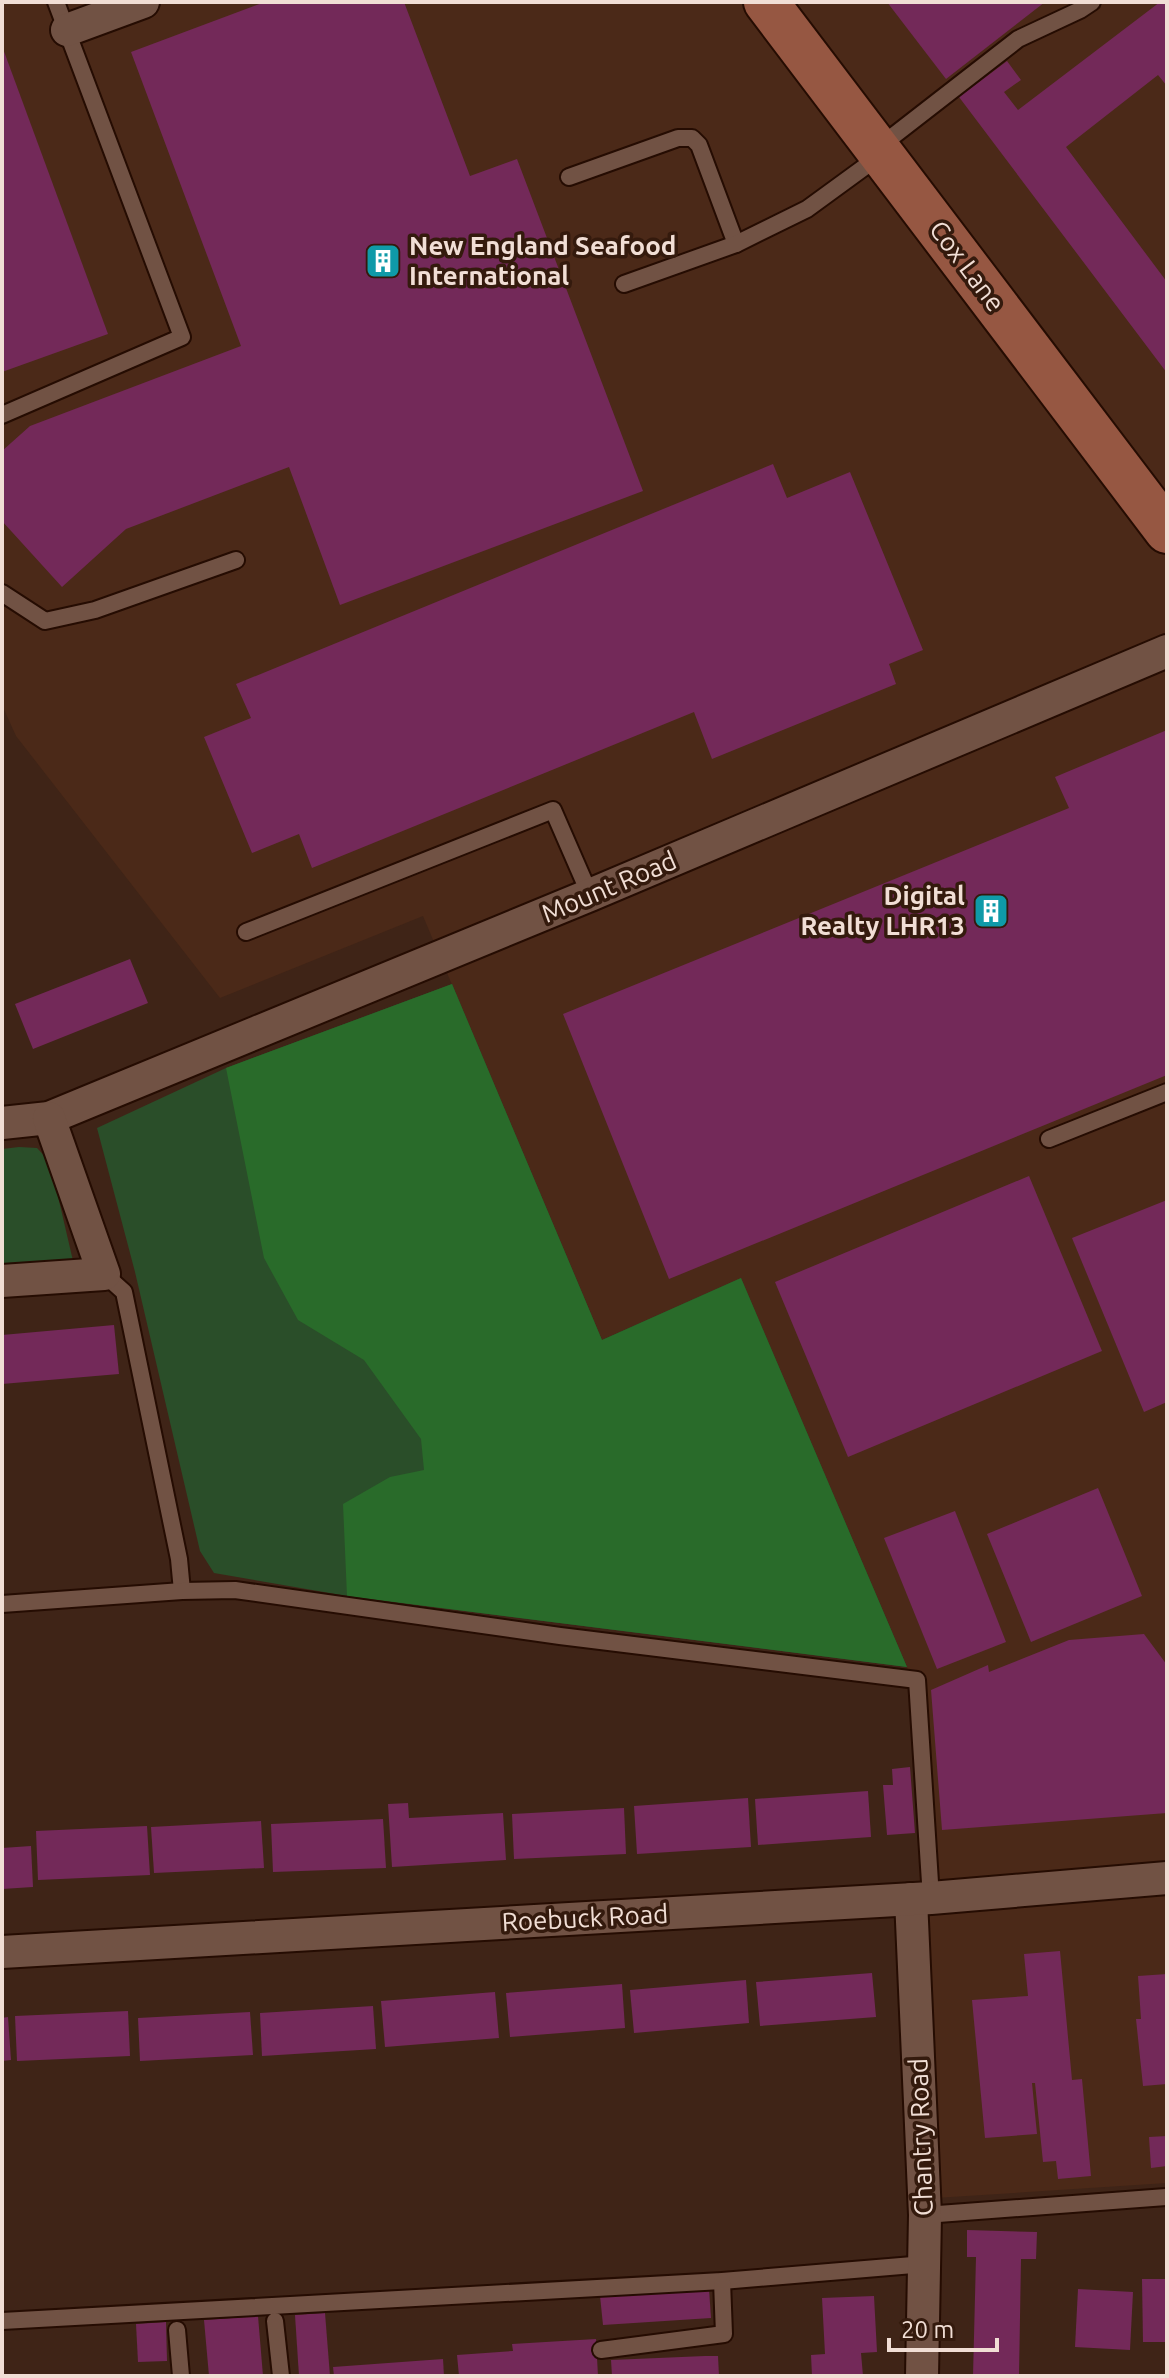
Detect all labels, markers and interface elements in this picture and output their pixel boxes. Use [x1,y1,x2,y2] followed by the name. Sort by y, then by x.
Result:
[924,215,1011,317] street label: Cox Lane
[409,231,676,290] place label: New England Seafood International
[364,242,402,280] building icon: New England Seafood International
[537,845,681,928] street label: Mount Road
[801,881,965,940] place label: Digital Realty LHR13
[972,892,1010,930] building icon: Digital Realty LHR13
[501,1899,669,1936] street label: Roebuck Road
[903,2058,938,2217] street label: Chantry Road
[889,2302,997,2352] scale bar
[901,2316,954,2343] text: 20 m

